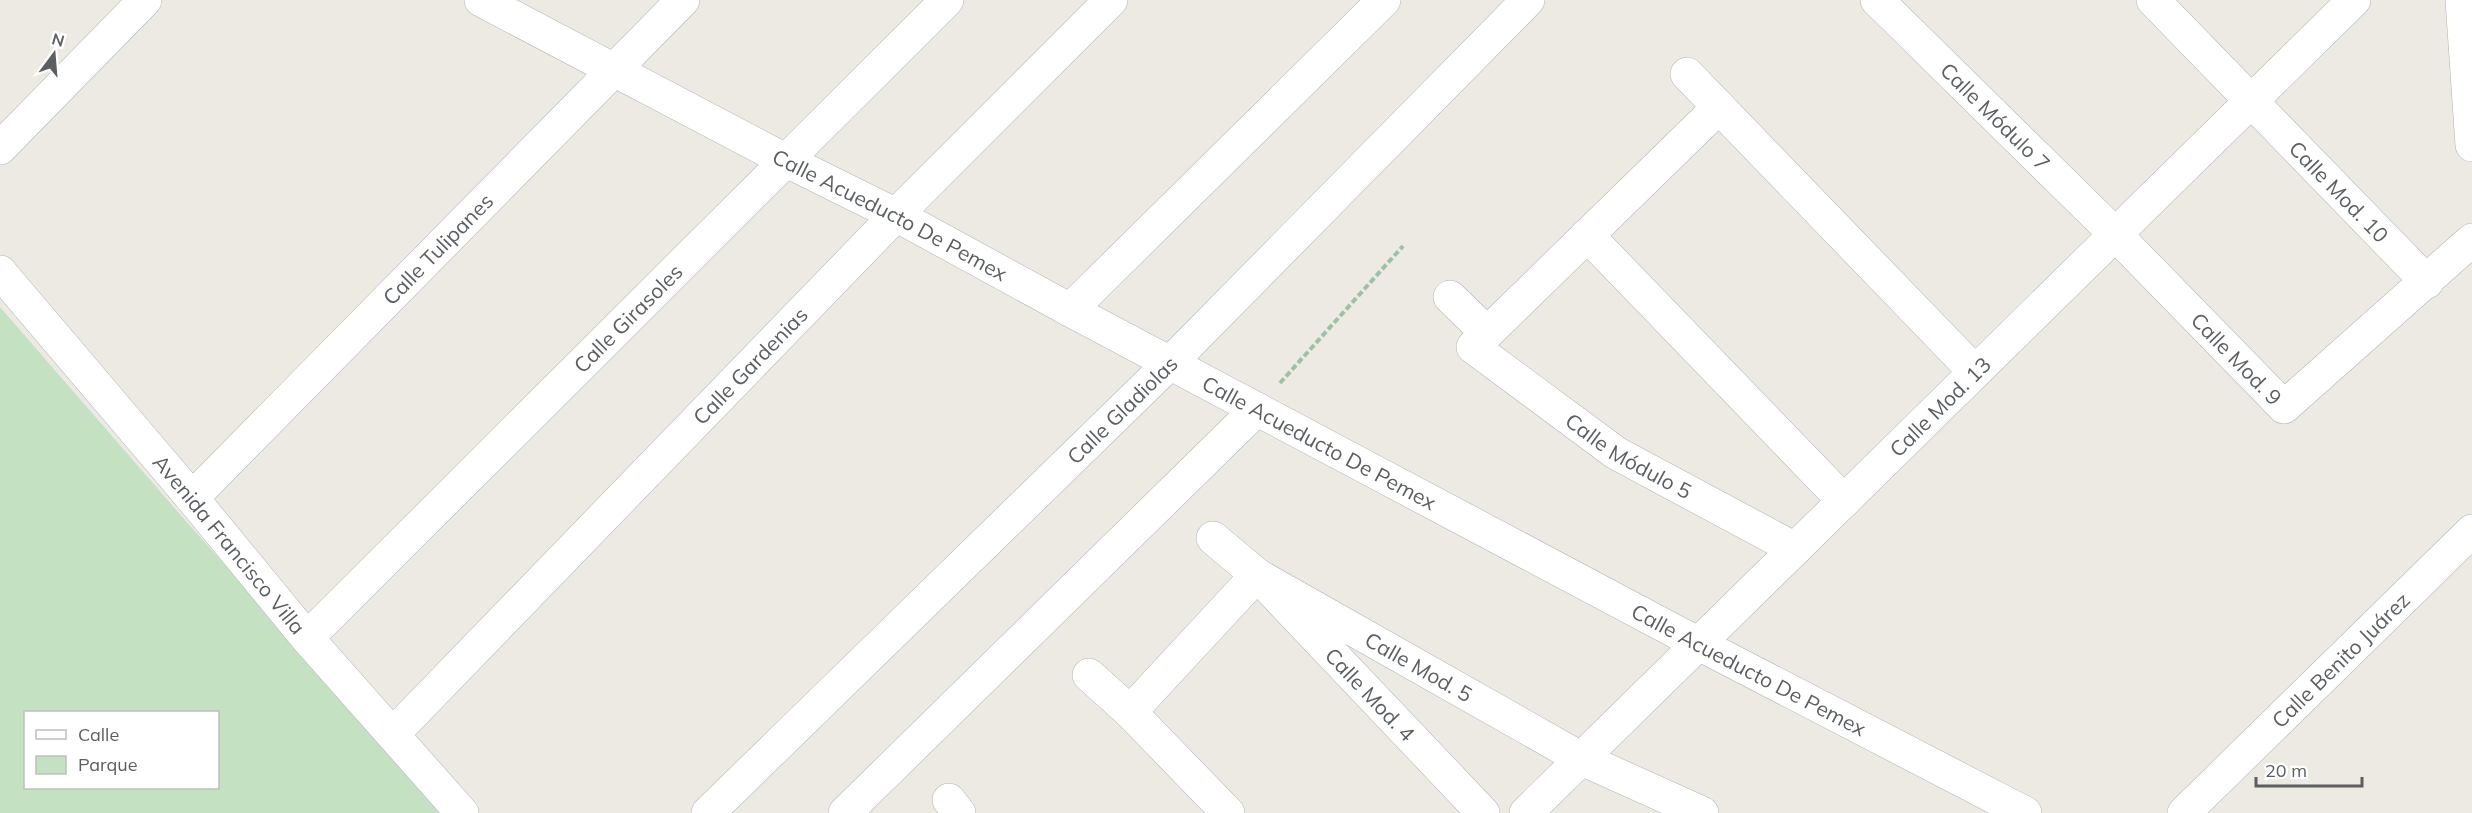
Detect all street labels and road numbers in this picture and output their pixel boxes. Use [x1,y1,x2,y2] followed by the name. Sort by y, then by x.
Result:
[1935,57,2056,176] street label: Calle Módulo 7
[2284,135,2394,248] street label: Calle Mod. 10
[768,143,1012,286] street label: Calle Acueducto De Pemex
[377,188,498,310] street label: Calle Tulipanes
[568,258,688,378] street label: Calle Girasoles
[687,301,813,430] street label: Calle Gardenias
[2186,307,2288,410] street label: Calle Mod. 9
[1061,350,1183,469] street label: Calle Gladiolas
[1884,351,1996,462] street label: Calle Mod. 13
[1198,370,1441,515] street label: Calle Acueducto De Pemex
[1561,407,1696,504] street label: Calle Módulo 5
[148,449,311,639] street label: Avenida Francisco Villa
[2266,587,2415,733] street label: Calle Benito Juárez
[1627,598,1871,741] street label: Calle Acueducto De Pemex
[1361,626,1477,707] street label: Calle Mod. 5
[1320,642,1421,747] street label: Calle Mod. 4

